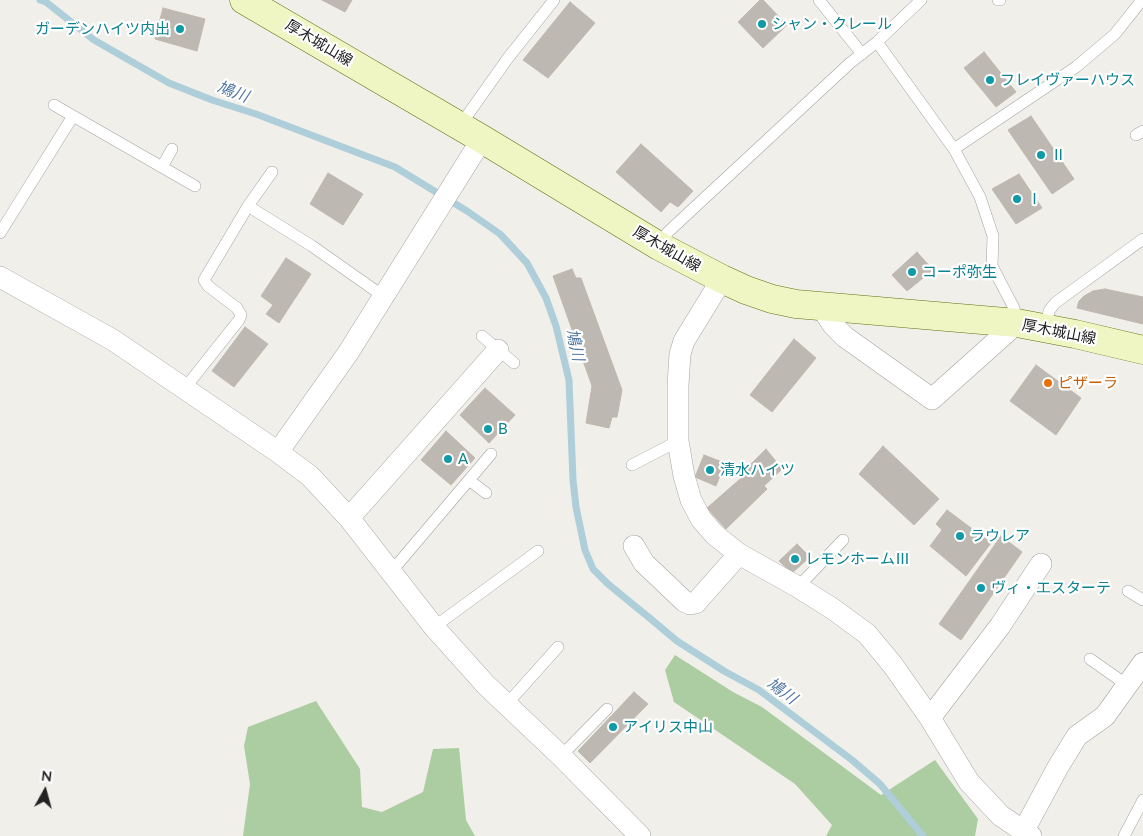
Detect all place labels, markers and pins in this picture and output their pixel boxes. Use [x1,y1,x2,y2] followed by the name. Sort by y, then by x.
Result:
[772,15,892,33] place label: シャン・クレール
[756,18,768,30] marker: シャン・クレール
[35,20,170,38] place label: ガーデンハイツ内出
[174,23,186,35] marker: ガーデンハイツ内出
[1000,71,1135,89] place label: フレイヴァーハウス
[984,74,996,86] marker: フレイヴァーハウス
[1051,146,1066,164] place label: Ⅱ
[1035,149,1047,161] marker: Ⅱ
[1027,190,1042,208] place label: Ⅰ
[1011,193,1023,205] marker: Ⅰ
[922,263,997,281] place label: コーポ弥生
[906,266,918,278] marker: コーポ弥生
[1058,374,1118,392] place label: ピザーラ
[1042,377,1054,389] marker: ピザーラ
[498,420,508,438] place label: B
[482,423,494,435] marker: B
[458,450,468,468] place label: A
[442,453,454,465] marker: A
[720,461,795,479] place label: 清水ハイツ
[704,464,716,476] marker: 清水ハイツ
[970,527,1030,545] place label: ラウレア
[954,530,966,542] marker: ラウレア
[805,550,910,568] place label: レモンホームⅢ
[789,553,801,565] marker: レモンホームⅢ
[991,579,1111,597] place label: ヴィ・エスターテ
[975,582,987,594] marker: ヴィ・エスターテ
[623,718,713,736] place label: アイリス中山
[607,721,619,733] marker: アイリス中山

